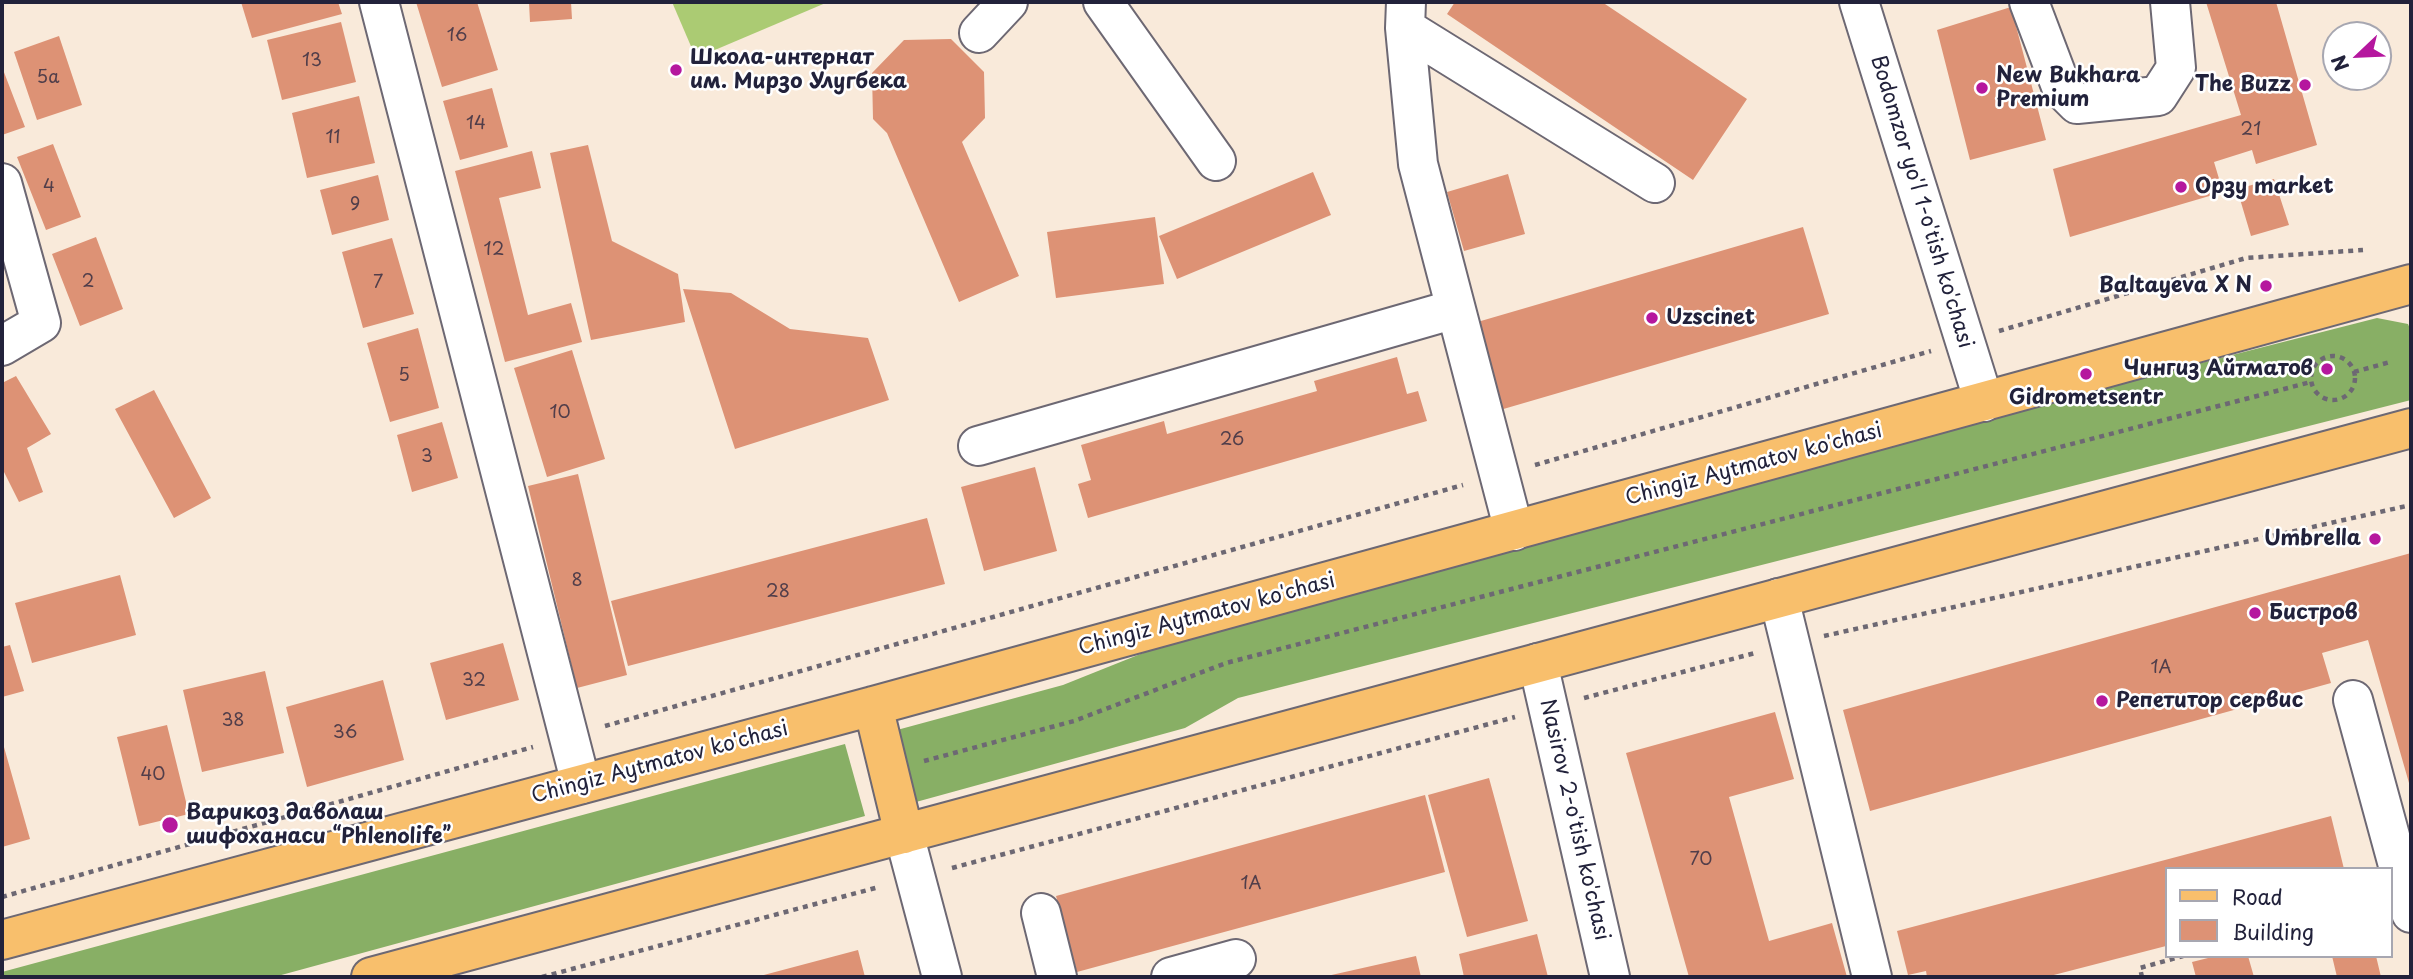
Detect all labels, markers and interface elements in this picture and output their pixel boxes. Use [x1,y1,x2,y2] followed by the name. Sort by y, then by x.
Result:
[2322,21,2392,91] north arrow
[447,25,467,47] house number: 16
[690,45,907,95] place label: Школа-интернат им. Мирзо Улугбека
[302,50,322,72] house number: 13
[2324,51,2355,76] text: N
[1864,53,1978,351] street label: Bodomzor yo'l 1-o'tish ko'chasi
[668,62,684,78] marker: Школа-интернат им. Мирзо Улугбека
[1996,63,2140,113] place label: New Bukhara Premium
[37,67,59,89] house number: 5а
[2195,72,2291,98] place label: The Buzz
[2297,77,2313,93] marker: The Buzz
[1974,80,1990,96] marker: New Bukhara Premium
[466,113,486,135] house number: 14
[2241,119,2261,141] house number: 21
[325,127,341,149] house number: 11
[2195,174,2334,200] place label: Орзу market
[43,176,55,198] house number: 4
[2173,179,2189,195] marker: Орзу market
[350,194,360,216] house number: 9
[484,239,504,261] house number: 12
[82,271,94,293] house number: 2
[373,272,383,294] house number: 7
[2099,273,2252,299] place label: Baltayeva X N
[2258,278,2274,294] marker: Baltayeva X N
[1666,305,1755,331] place label: Uzscinet
[1644,310,1660,326] marker: Uzscinet
[2123,356,2313,382] place label: Чингиз Айтматов
[2319,361,2335,377] marker: Чингиз Айтматов
[398,365,410,387] house number: 5
[2078,366,2094,382] marker: Gidrometsentr
[2009,385,2163,411] place label: Gidrometsentr
[549,402,571,424] house number: 10
[1623,419,1885,511] street label: Chingiz Aytmatov ko'chasi
[1220,429,1244,451] house number: 26
[421,446,433,468] house number: 3
[2264,526,2361,552] place label: Umbrella
[2367,531,2383,547] marker: Umbrella
[1076,569,1338,661] street label: Chingiz Aytmatov ko'chasi
[571,570,583,592] house number: 8
[766,581,790,603] house number: 28
[2269,600,2358,626] place label: Бистров
[2247,605,2263,621] marker: Бистров
[2150,657,2172,679] house number: 1A
[462,670,486,692] house number: 32
[2116,688,2303,714] place label: Репетитор сервис
[2094,693,2110,709] marker: Репетитор сервис
[1534,697,1614,943] street label: Nasirov 2-o'tish ko'chasi
[221,710,245,732] house number: 38
[529,717,791,809] street label: Chingiz Aytmatov ko'chasi
[333,722,357,744] house number: 36
[140,764,166,786] house number: 40
[186,800,451,850] place label: Варикоз даволаш шифоханаси “Phlenolife”
[160,815,180,835] marker: Варикоз даволаш шифоханаси “Phlenolife”
[1690,849,1712,871] house number: 70
[2164,867,2392,958] legend
[1240,873,1262,895] house number: 1A
[2232,880,2283,912] text: Road
[2232,915,2314,947] text: Building

